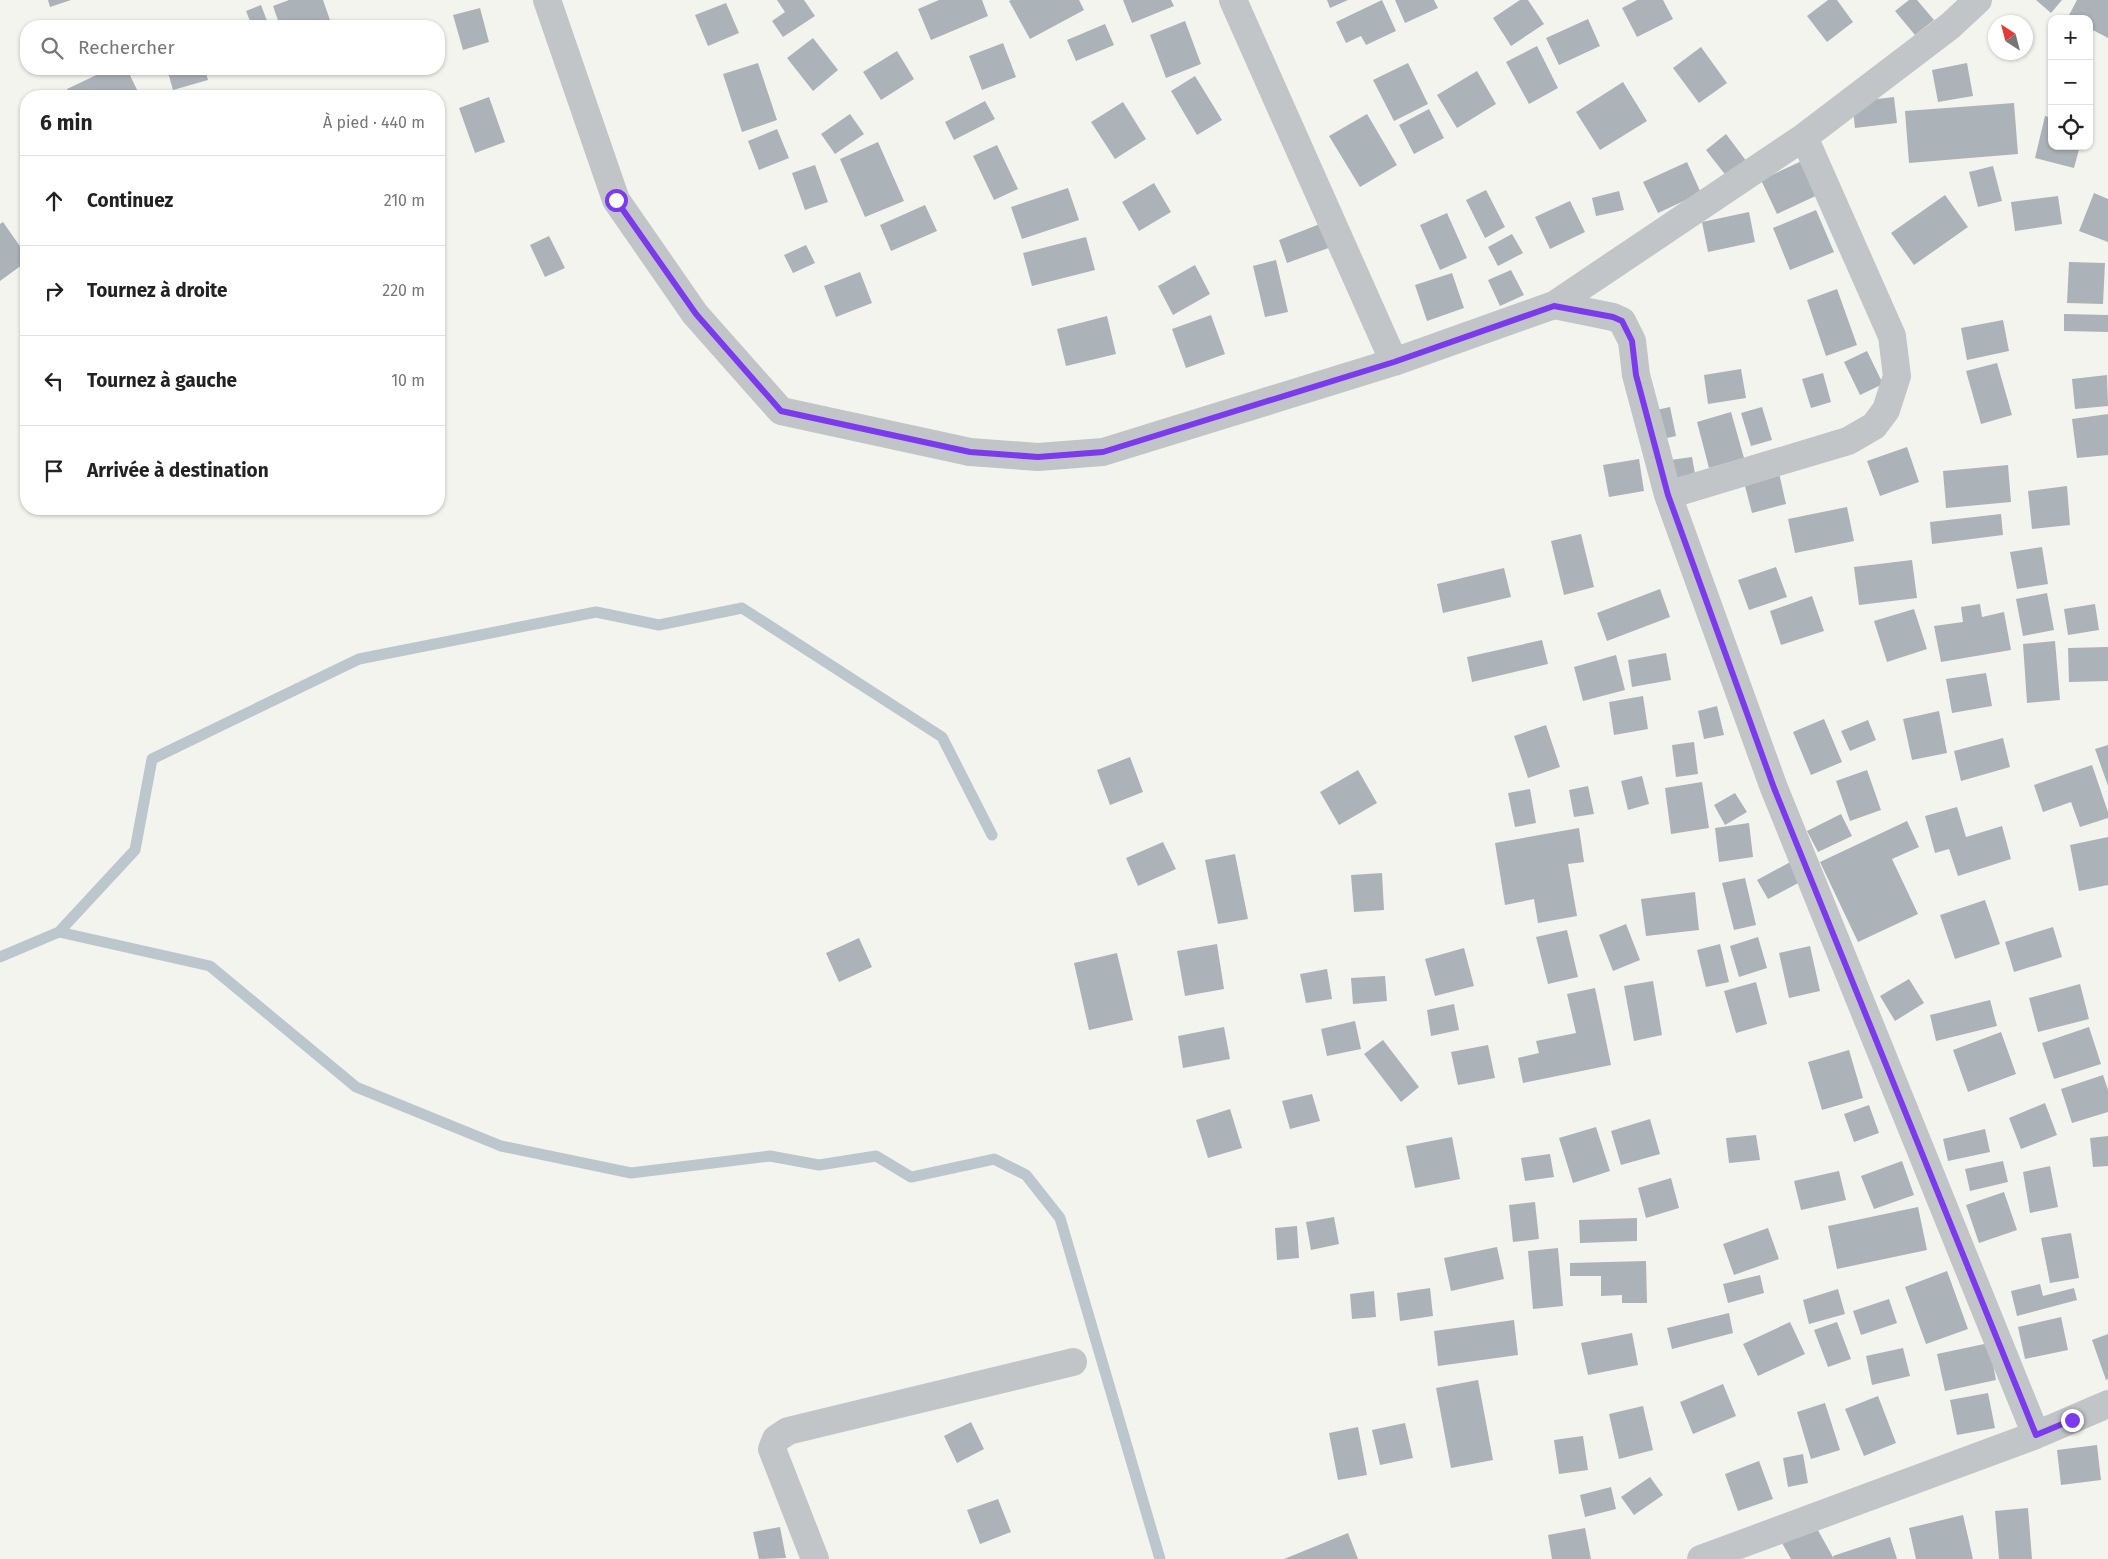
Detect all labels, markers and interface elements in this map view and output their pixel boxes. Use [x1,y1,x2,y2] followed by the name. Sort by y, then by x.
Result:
[1988,15,2033,60] north arrow
[2048,15,2093,150] map controls
[2048,15,2093,60] button: +
[20,20,445,75] search box
[38,34,66,62] icon: search
[78,36,175,59] text: Rechercher
[2048,60,2093,105] button: −
[2048,105,2093,150] button: locate
[40,110,93,136] text: 6 min
[323,113,425,132] text: À pied · 440 m
[40,187,68,215] icon: ahead
[87,189,173,212] text: Continuez
[605,189,628,212] route start
[384,191,425,210] text: 210 m
[40,277,68,305] icon: right
[87,279,228,302] text: Tournez à droite
[382,281,425,300] text: 220 m
[40,367,68,395] icon: left
[87,369,237,392] text: Tournez à gauche
[391,371,425,390] text: 10 m
[40,457,68,485] icon: arrive
[87,459,269,482] text: Arrivée à destination
[2061,1409,2084,1432] route end

